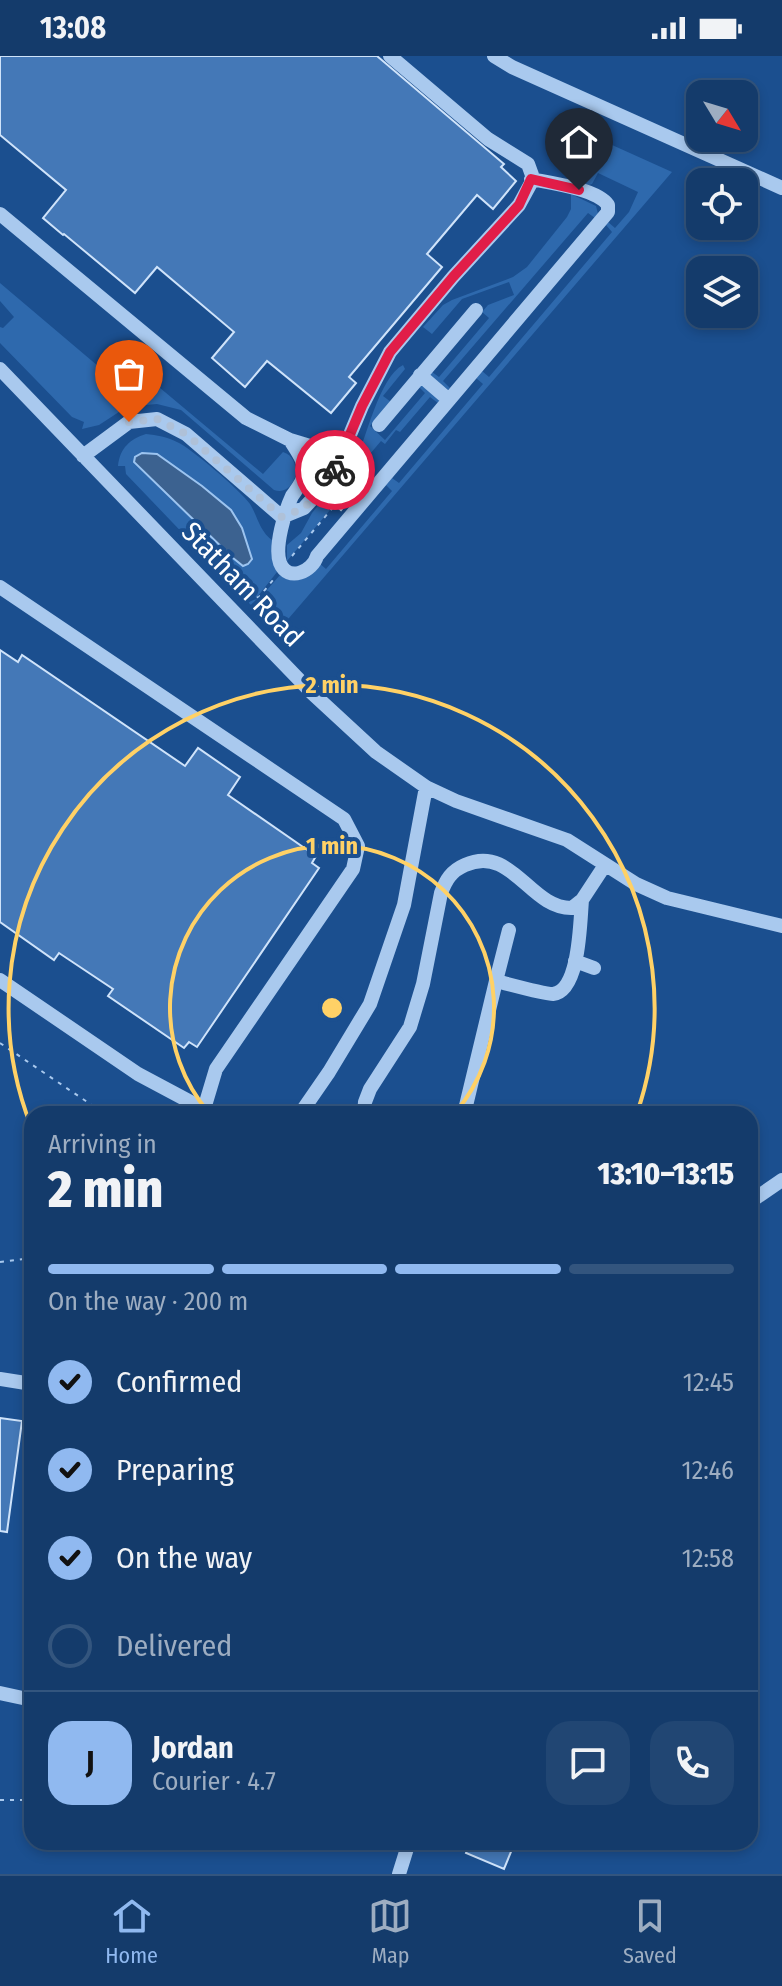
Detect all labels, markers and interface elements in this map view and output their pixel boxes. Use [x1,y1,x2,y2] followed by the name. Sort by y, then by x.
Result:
[40,10,106,46] text: 13:08
[686,80,758,152] north arrow
[686,80,758,328] map controls
[545,108,613,190] pin
[557,120,601,164] icon: home
[686,168,758,240] button: locate
[686,256,758,328] button: layers
[95,340,163,422] pin
[107,352,151,396] icon: bag
[295,430,375,510] courier
[313,448,357,492] icon: bike
[175,515,310,653] street label: Statham Road
[304,671,359,699] text: 2 min
[306,832,358,860] text: 1 min
[318,994,346,1022] centre of rings
[48,1129,157,1160] text: Arriving in
[597,1156,734,1192] text: 13:10–13:15
[48,1158,163,1221] text: 2 min
[48,1286,248,1317] text: On the way · 200 m
[48,1360,92,1404] icon: check
[116,1364,242,1400] text: Confirmed
[683,1367,734,1398] text: 12:45
[48,1448,92,1492] icon: check
[116,1452,234,1488] text: Preparing
[682,1455,734,1486] text: 12:46
[48,1536,92,1580] icon: check
[116,1540,252,1576] text: On the way
[682,1543,734,1574] text: 12:58
[116,1628,232,1664] text: Delivered
[546,1721,630,1805] button: chat
[650,1721,734,1805] button: phone
[152,1730,234,1766] text: Jordan
[86,1745,94,1781] text: J
[152,1766,276,1797] text: Courier · 4.7
[105,1894,158,1969] tab: Home
[368,1894,412,1969] tab: Map
[623,1894,677,1969] tab: Saved

